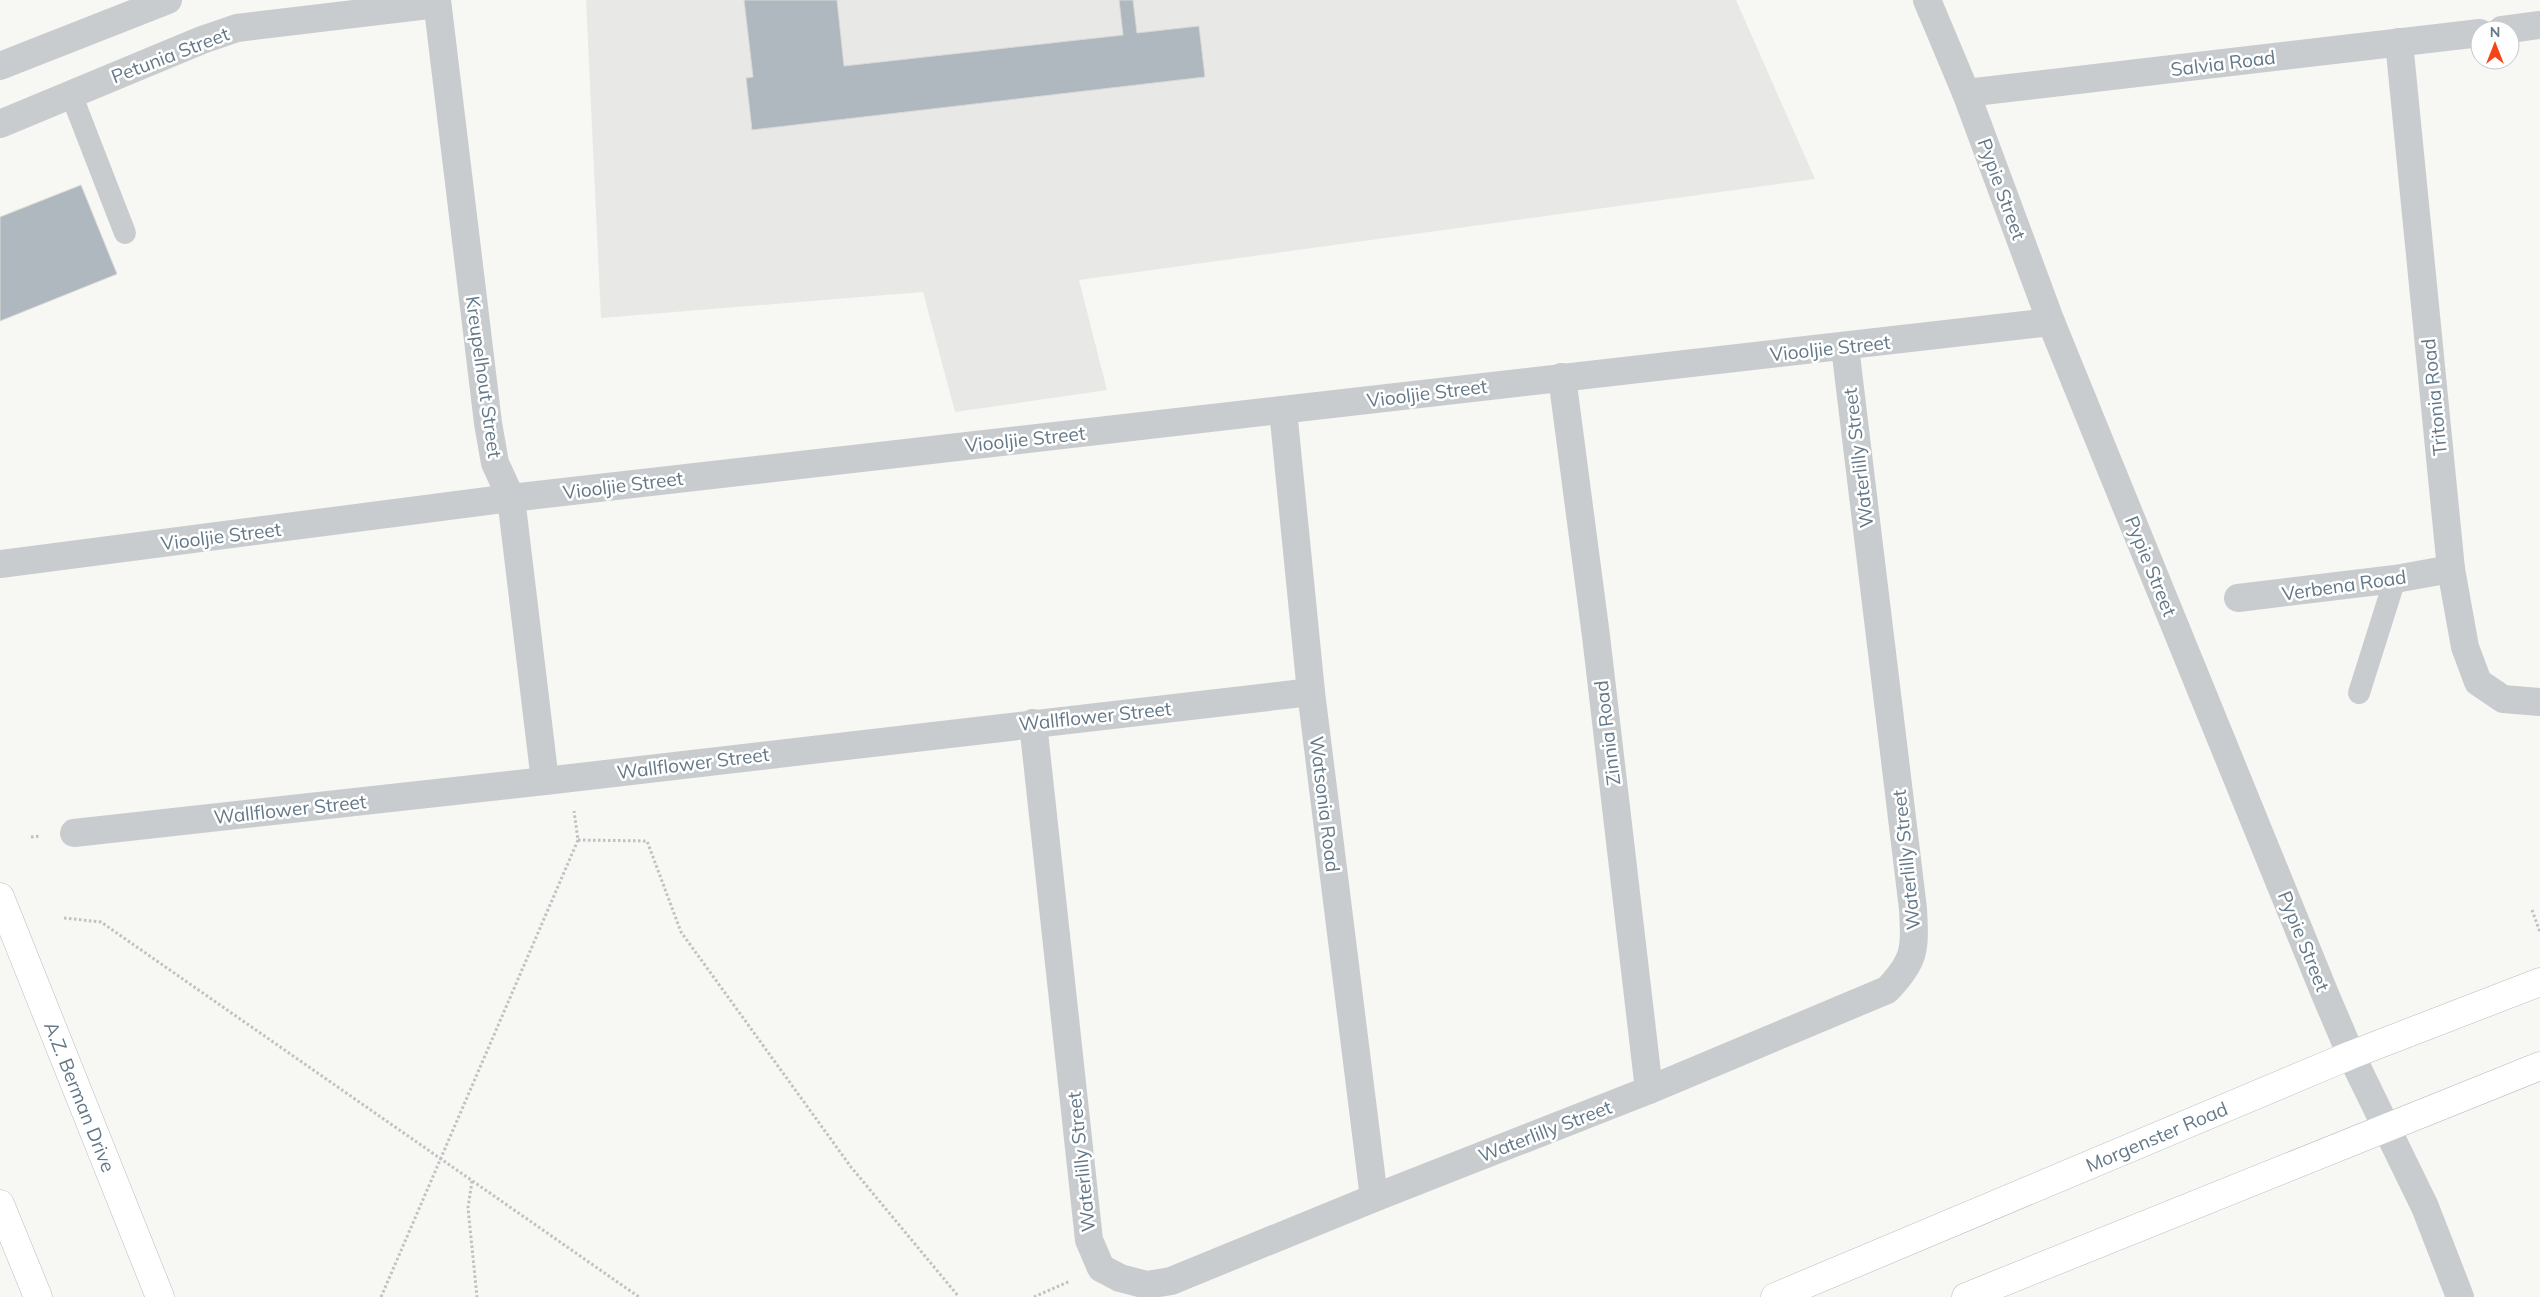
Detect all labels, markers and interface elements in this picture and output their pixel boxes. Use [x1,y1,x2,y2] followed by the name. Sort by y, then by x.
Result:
[2470,20,2520,70] north arrow
[108,21,233,89] street label: Petunia Street
[2490,23,2500,41] text: N
[2169,45,2277,81] street label: Salvia Road
[1973,135,2032,243] street label: Pypie Street
[461,294,507,460] street label: Kreupelhout Street
[1769,330,1892,366] street label: Viooljie Street
[2416,337,2452,457] street label: Tritonia Road
[1366,374,1489,412] street label: Viooljie Street
[1837,386,1878,529] street label: Waterlilly Street
[964,421,1087,457] street label: Viooljie Street
[562,466,685,504] street label: Viooljie Street
[2120,512,2182,620] street label: Pypie Street
[160,517,283,555] street label: Viooljie Street
[2280,564,2408,606] street label: Verbena Road
[1589,679,1625,787] street label: Zinnia Road
[1018,696,1173,736] street label: Wallflower Street
[1305,735,1345,873] street label: Watsonia Road
[615,742,771,784] street label: Wallflower Street
[1887,788,1925,931] street label: Waterlilly Street
[213,789,368,829] street label: Wallflower Street
[2273,887,2335,995] street label: Pypie Street
[39,1018,121,1175] street label: A.Z. Berman Drive
[1062,1090,1100,1233] street label: Waterlilly Street
[1475,1094,1615,1167] street label: Waterlilly Street
[2082,1096,2231,1177] street label: Morgenster Road

